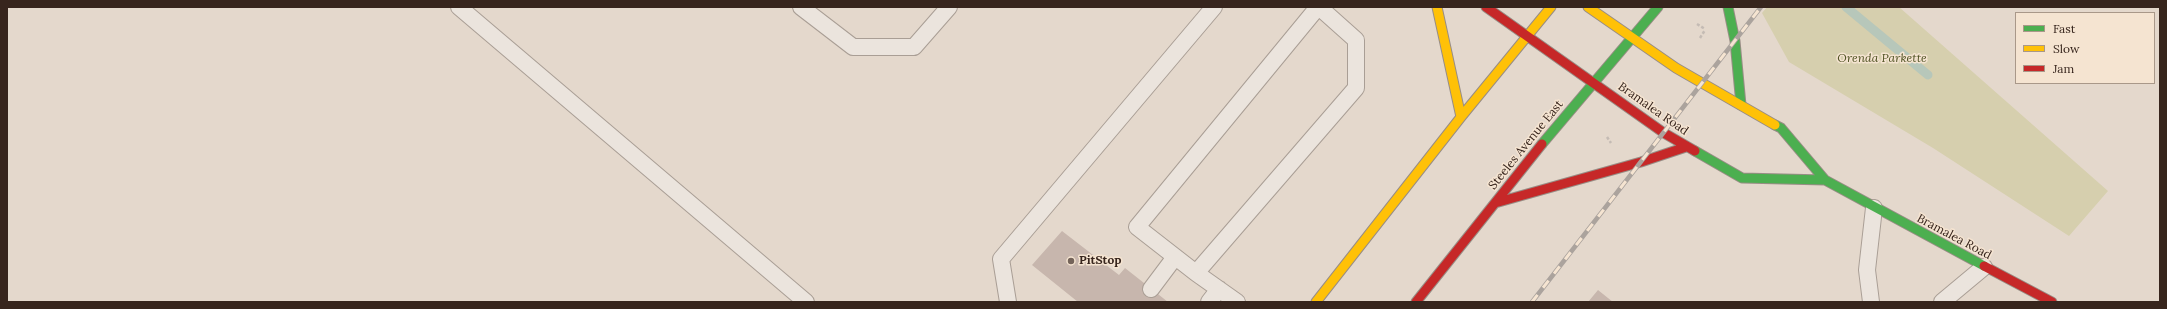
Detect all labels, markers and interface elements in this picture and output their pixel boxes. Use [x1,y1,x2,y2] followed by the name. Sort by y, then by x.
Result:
[2015,12,2155,84] legend
[2053,21,2076,36] text: Fast
[2053,41,2080,56] text: Slow
[1837,52,1927,66] park label: Orenda Parkette
[2053,61,2074,76] text: Jam
[1615,79,1691,139] street label: Bramalea Road
[1486,98,1566,192] street label: Steeles Avenue East
[1914,211,1994,263] street label: Bramalea Road
[1079,254,1122,268] place label: PitStop
[1066,256,1076,266] marker: PitStop

